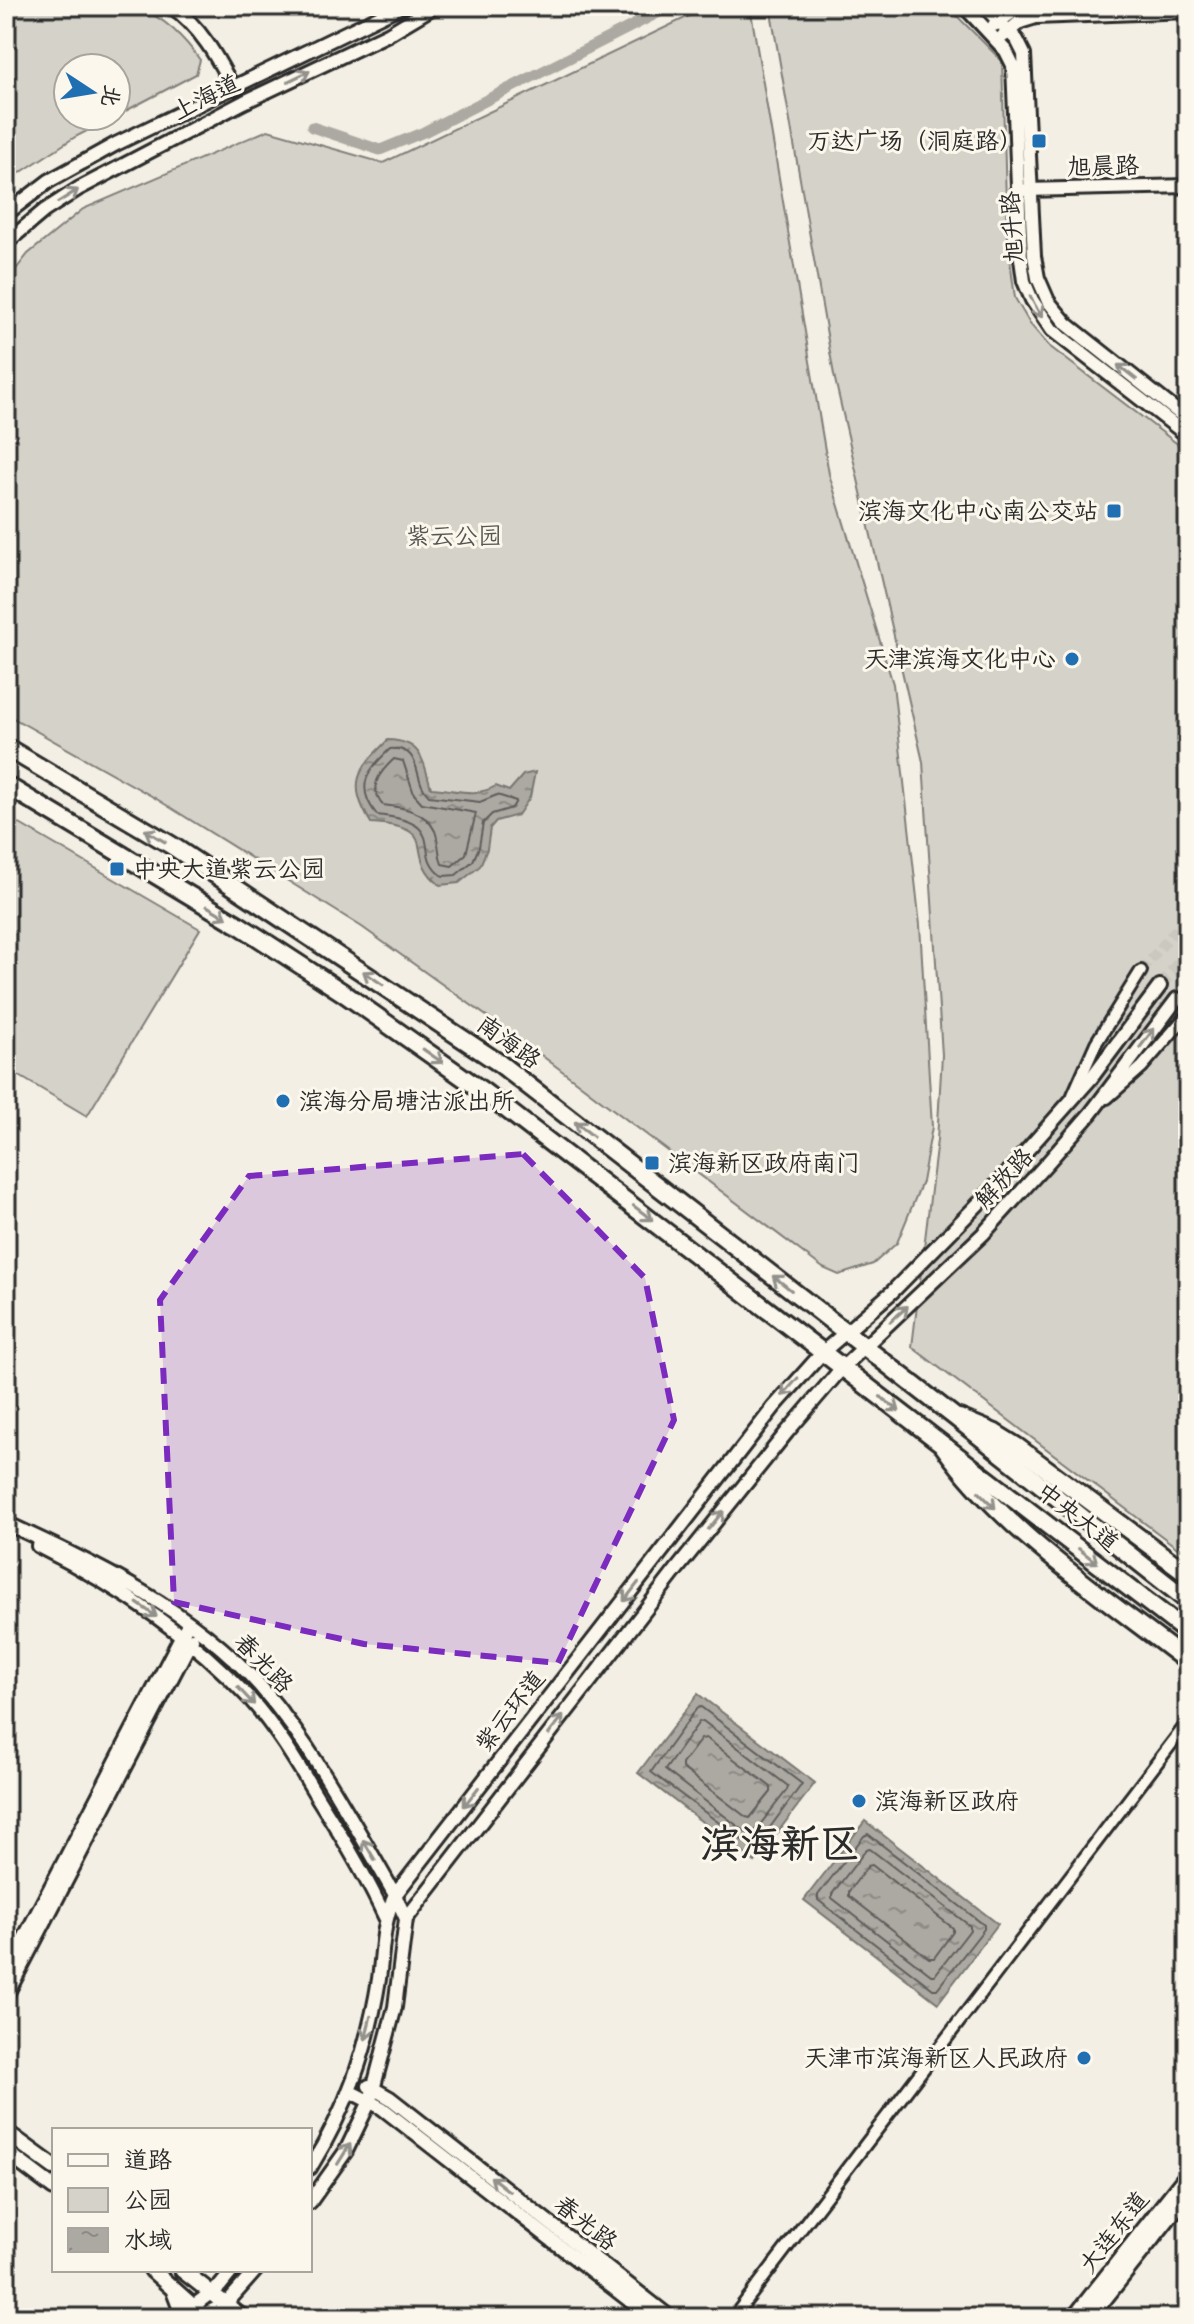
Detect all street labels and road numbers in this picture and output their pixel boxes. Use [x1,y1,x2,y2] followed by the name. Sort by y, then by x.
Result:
[167,66,245,128] street label: 上海道
[1067,149,1139,183] street label: 旭晨路
[994,190,1030,264] street label: 旭升路
[470,1008,548,1076] street label: 南海路
[968,1141,1040,1215] street label: 解放路
[1030,1475,1126,1559] street label: 中央大道
[227,1626,301,1700] street label: 春光路
[468,1663,552,1759] street label: 紫云环道
[1072,2184,1156,2280] street label: 大连东道
[548,2188,624,2258] street label: 春光路

